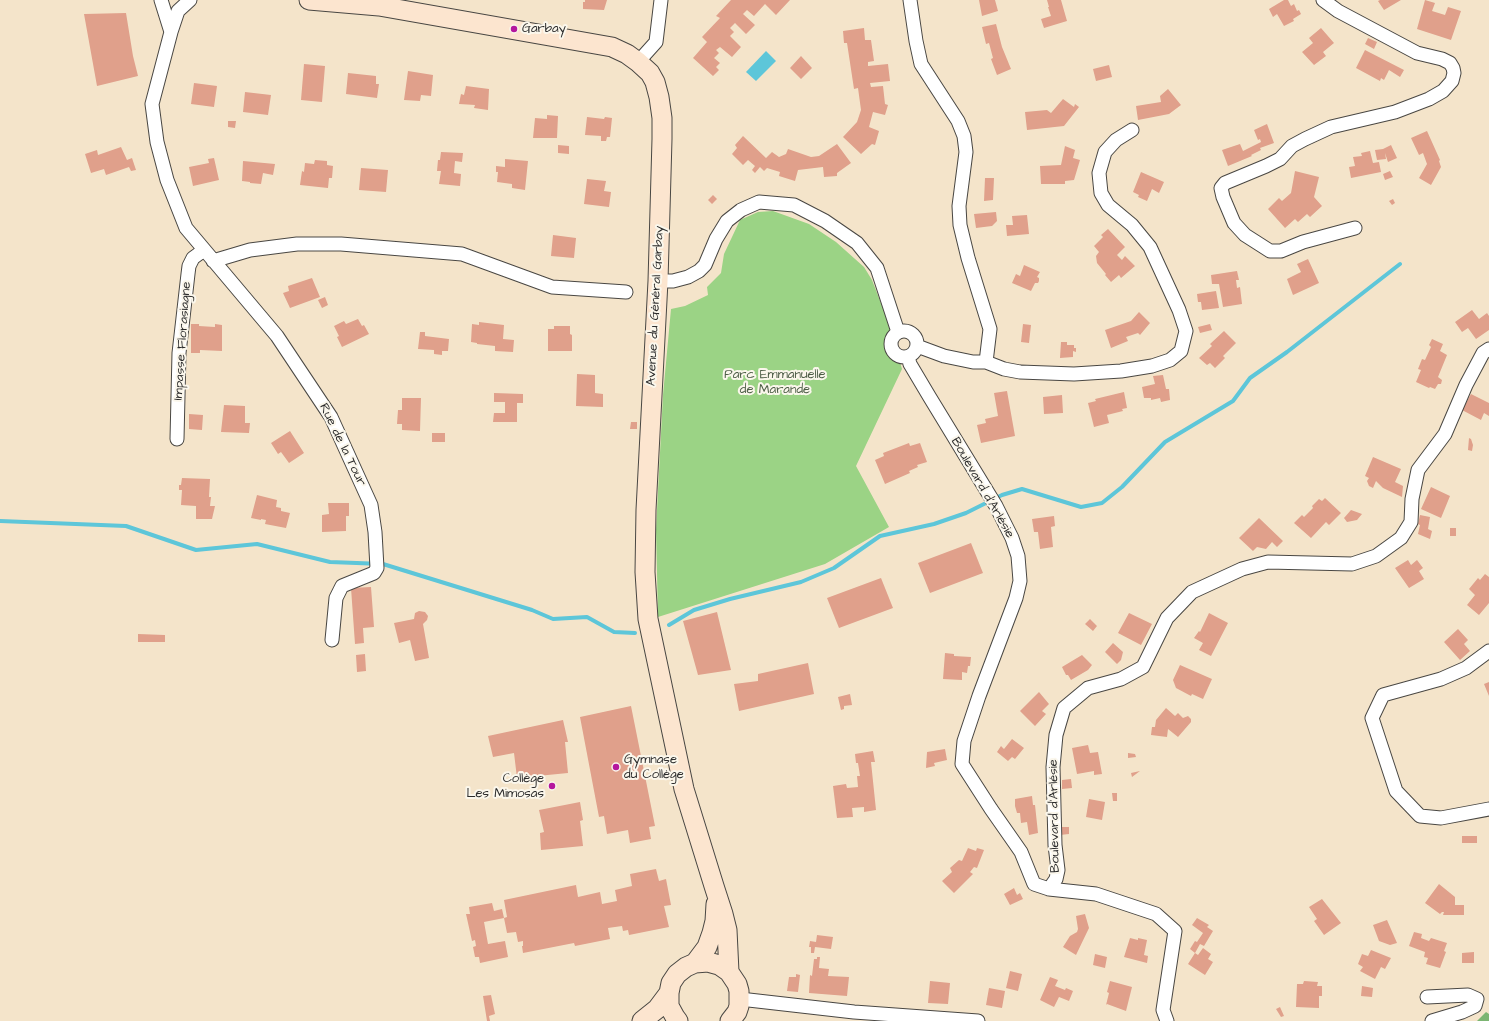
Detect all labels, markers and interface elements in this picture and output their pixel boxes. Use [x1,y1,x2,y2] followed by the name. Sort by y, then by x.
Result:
[522,21,566,37] place label: Garbay
[509,24,519,34] marker: Garbay
[644,226,668,386] street label: Avenue du Général Garbay
[171,281,195,401] street label: Impasse Florasiagne
[724,367,826,398] park label: Parc Emmanuelle de Marande
[315,401,369,489] street label: Rue de la Tour
[947,435,1017,541] street label: Boulevard d'Arlésie
[624,752,684,783] place label: Gymnase du Collège
[1046,759,1064,873] street label: Boulevard d'Arlésie
[611,762,621,772] marker: Gymnase du Collège
[466,771,544,802] place label: Collège Les Mimosas
[547,781,557,791] marker: Collège Les Mimosas

